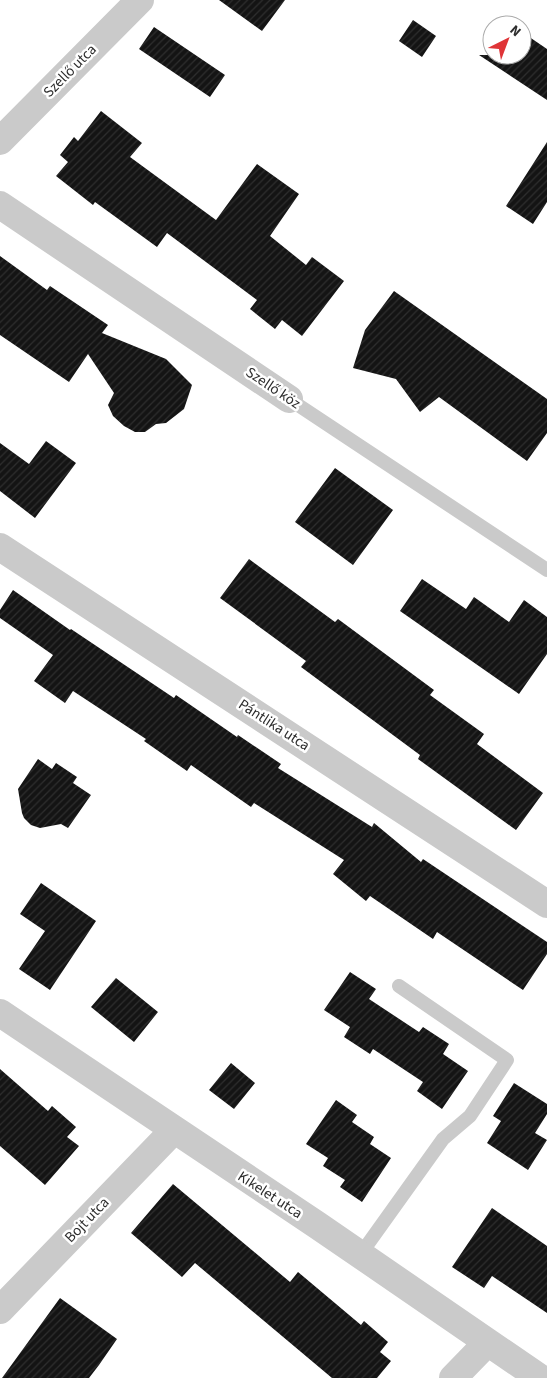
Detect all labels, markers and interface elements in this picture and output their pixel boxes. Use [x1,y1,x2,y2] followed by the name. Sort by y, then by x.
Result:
[482,15,532,65] north arrow
[505,21,525,42] text: N
[39,40,101,102] street label: Szellő utca
[241,362,305,414] street label: Szellő köz
[234,694,314,756] street label: Pántlika utca
[233,1166,307,1224] street label: Kikelet utca
[60,1193,114,1247] street label: Bojt utca

